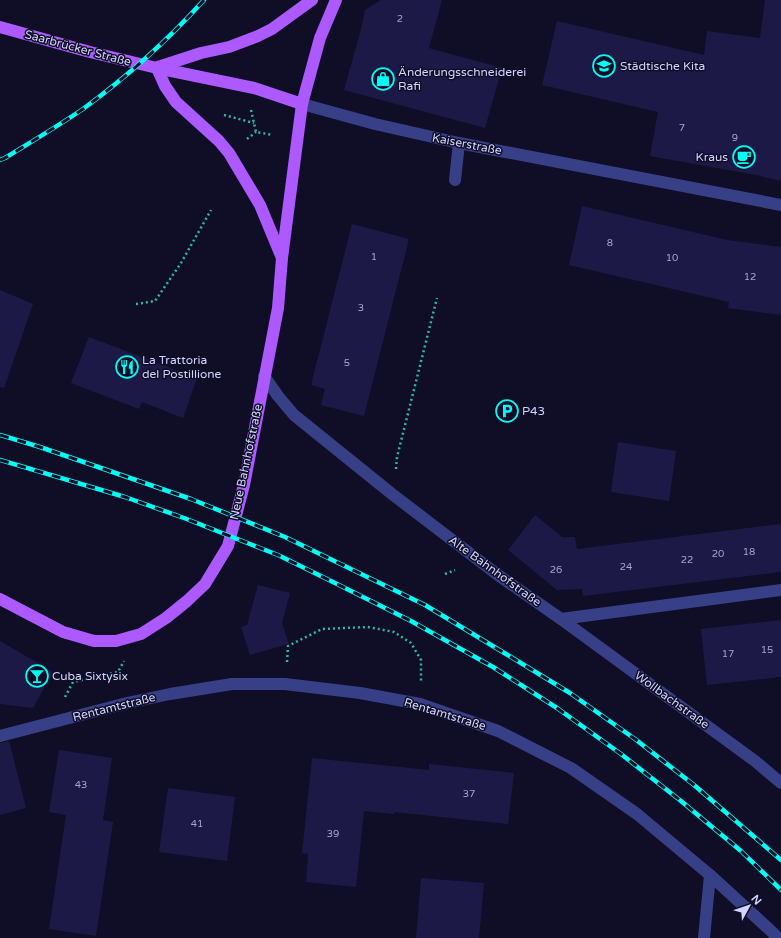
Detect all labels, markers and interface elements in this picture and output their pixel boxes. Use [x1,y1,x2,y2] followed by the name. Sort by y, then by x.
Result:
[397,13,403,25] house number: 2
[23,27,133,69] street label: Saarbrücker Straße
[591,53,617,79] school or university icon: Städtische Kita
[620,59,705,73] place label: Städtische Kita
[398,65,526,93] place label: Änderungsschneiderei Rafi
[370,66,396,92] shop icon: Änderungsschneiderei Rafi
[679,122,685,134] house number: 7
[431,130,503,158] street label: Kaiserstraße
[732,132,738,144] house number: 9
[731,144,757,170] cafe icon: Kraus
[696,150,728,164] place label: Kraus
[607,237,613,249] house number: 8
[371,251,377,263] house number: 1
[666,252,678,264] house number: 10
[744,271,756,283] house number: 12
[358,302,364,314] house number: 3
[142,353,222,381] place label: La Trattoria del Postillione
[114,354,140,380] restaurant icon: La Trattoria del Postillione
[344,357,350,369] house number: 5
[494,398,520,424] parking icon: P43
[227,403,265,521] street label: Neue Bahnhofstraße
[522,404,545,418] place label: P43
[446,533,544,609] street label: Alte Bahnhofstraße
[743,546,755,558] house number: 18
[712,548,724,560] house number: 20
[681,554,693,566] house number: 22
[620,561,632,573] house number: 24
[550,564,562,576] house number: 26
[761,644,773,656] house number: 15
[722,648,734,660] house number: 17
[24,663,50,689] bar icon: Cuba Sixtysix
[632,668,712,732] street label: Wollbachstraße
[52,669,128,683] place label: Cuba Sixtysix
[71,690,157,724] street label: Rentamtstraße
[402,695,488,733] street label: Rentamtstraße
[75,779,87,791] house number: 43
[463,788,475,800] house number: 37
[191,818,203,830] house number: 41
[327,828,339,840] house number: 39
[729,886,769,926] north arrow
[748,892,764,907] text: N

